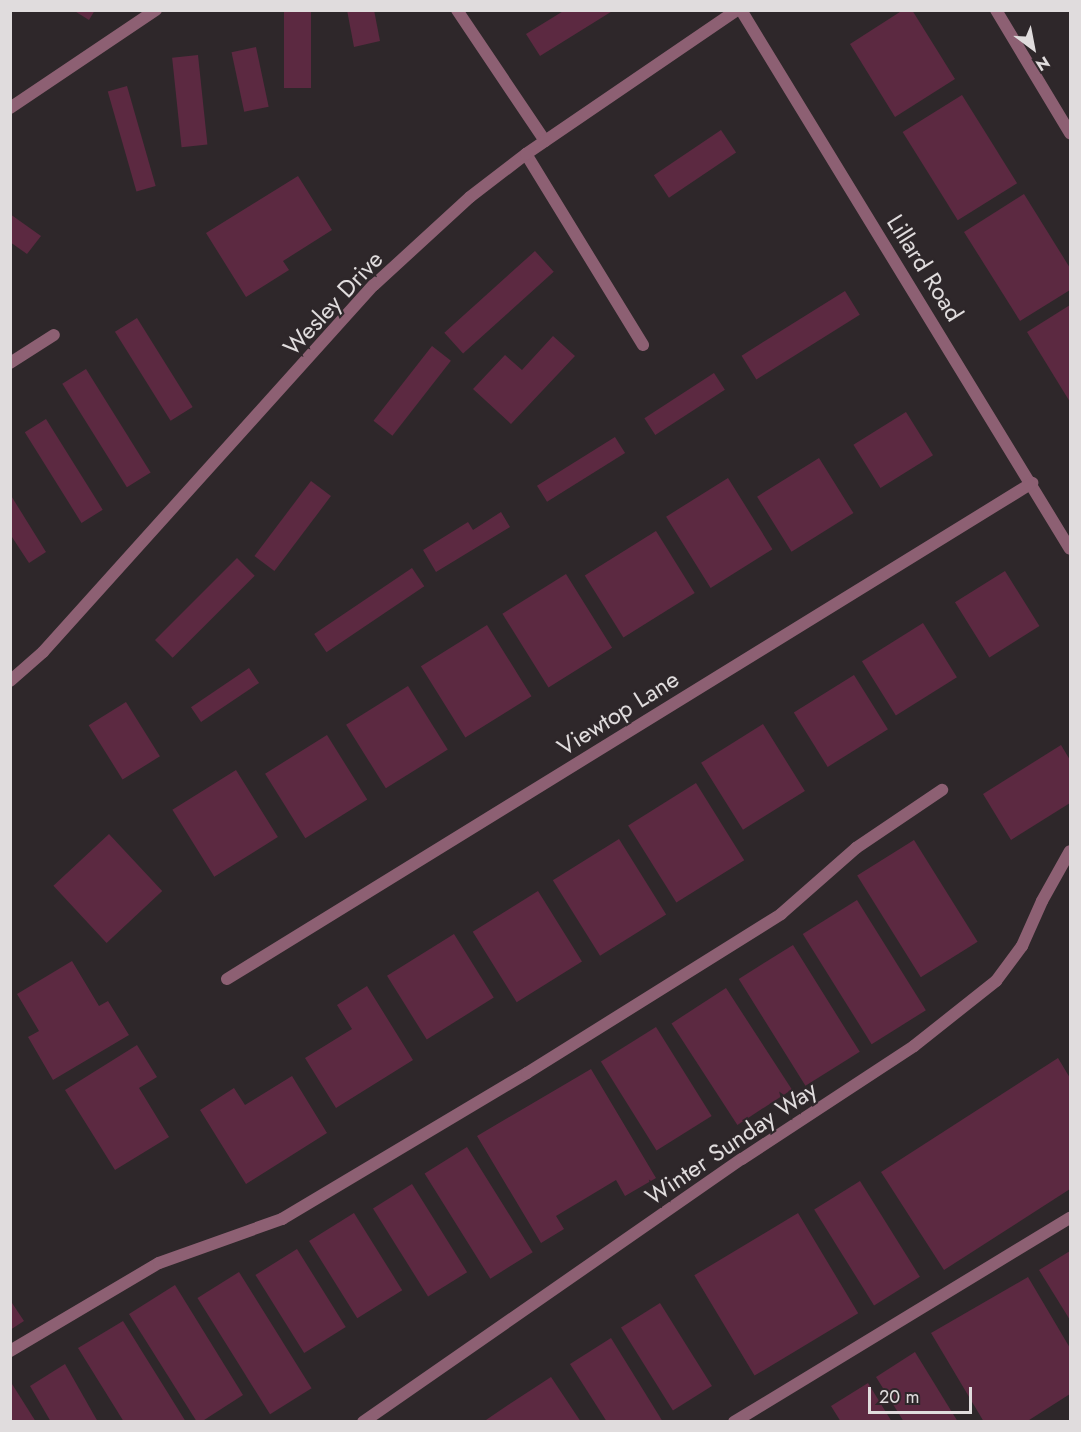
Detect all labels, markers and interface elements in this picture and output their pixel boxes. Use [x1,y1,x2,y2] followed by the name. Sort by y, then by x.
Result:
[1003,18,1063,78] north arrow
[1031,51,1054,77] text: N
[881,209,969,327] street label: Lillard Road
[277,245,389,361] street label: Wesley Drive
[552,664,684,762] street label: Viewtop Lane
[640,1075,822,1211] street label: Winter Sunday Way
[871,1375,974,1413] scale bar
[879,1384,919,1410] text: 20 m

